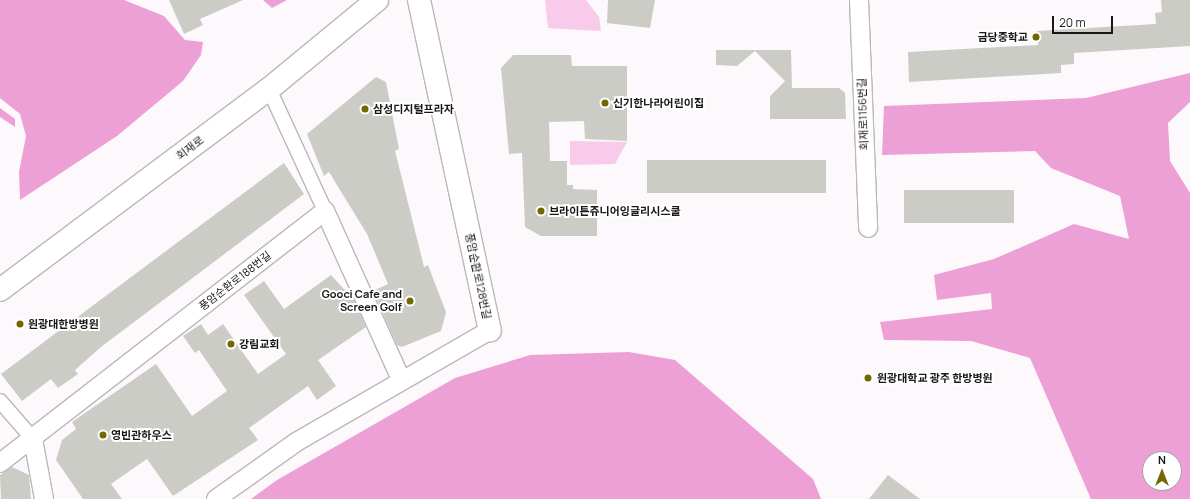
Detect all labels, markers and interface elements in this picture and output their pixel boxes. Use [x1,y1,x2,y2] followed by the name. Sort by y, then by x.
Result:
[1054,8,1115,34] scale bar
[1059,14,1086,31] text: 20 m
[977,30,1028,44] place label: 금당중학교
[1031,32,1041,42] marker: 금당중학교
[855,78,871,150] street label: 회재로1156번길
[613,96,704,110] place label: 신기한나라어린이집
[600,98,610,108] marker: 신기한나라어린이집
[373,102,454,116] place label: 삼성디지털프라자
[360,104,370,114] marker: 삼성디지털프라자
[174,134,206,162] street label: 회재로
[549,204,681,218] place label: 브라이튼쥬니어잉글리시스쿨
[536,206,546,216] marker: 브라이튼쥬니어잉글리시스쿨
[462,232,494,320] street label: 풍암순환로128번길
[196,249,274,313] street label: 풍암순환로188번길
[322,288,402,314] place label: Gooci Cafe and Screen Golf
[405,296,415,306] marker: Gooci Cafe and Screen Golf
[28,317,99,331] place label: 원광대한방병원
[15,319,25,329] marker: 원광대한방병원
[239,337,279,351] place label: 강림교회
[226,339,236,349] marker: 강림교회
[877,371,993,385] place label: 원광대학교 광주 한방병원
[862,372,874,384] marker: 원광대학교 광주 한방병원
[111,428,172,442] place label: 영빈관하우스
[98,430,108,440] marker: 영빈관하우스
[1142,451,1182,491] north arrow
[1158,452,1166,467] text: N

